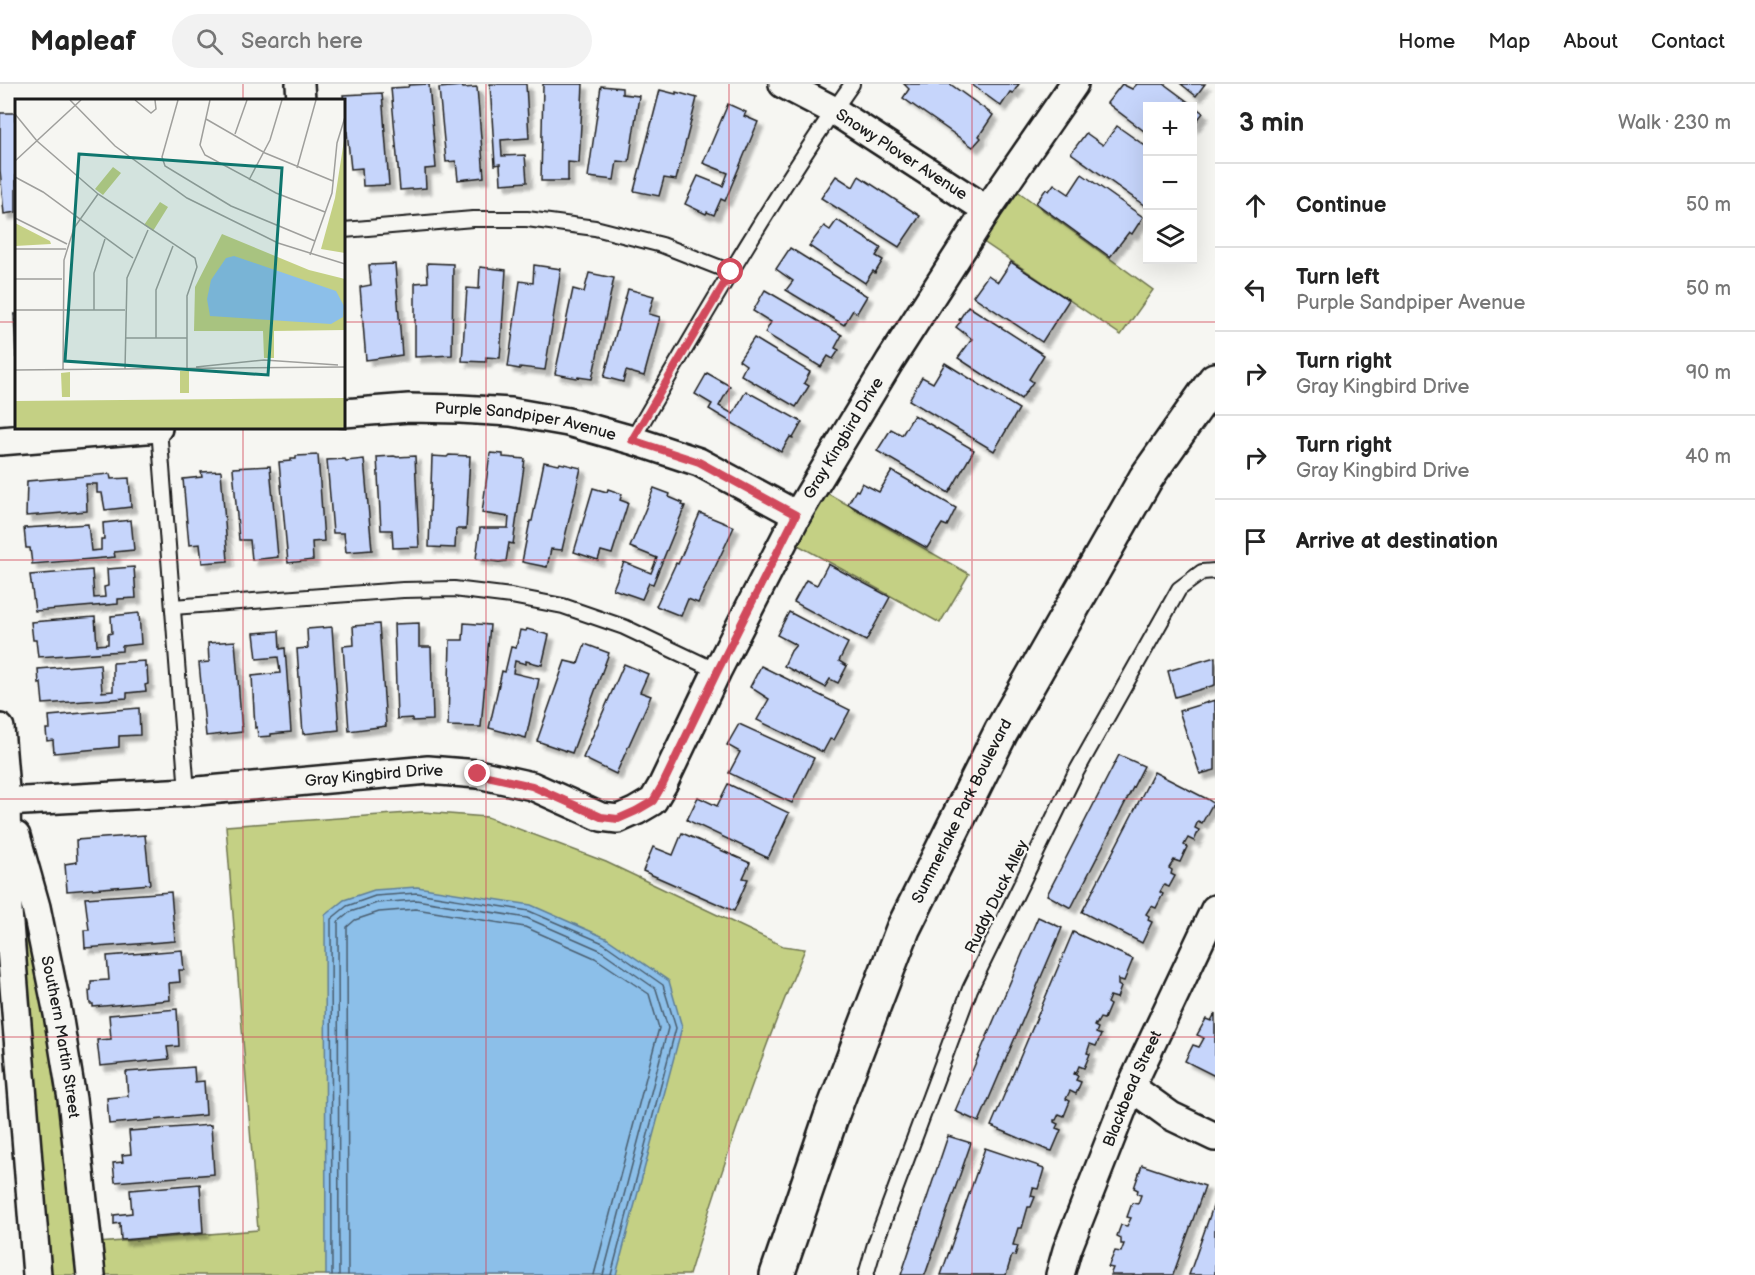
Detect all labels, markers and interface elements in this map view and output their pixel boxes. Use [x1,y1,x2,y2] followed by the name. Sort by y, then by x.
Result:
[172,14,592,68] search box
[30,25,136,58] text: Mapleaf
[193,25,226,58] icon: search
[241,28,363,55] text: Search here
[1398,29,1455,54] text: Home
[1488,29,1530,54] text: Map
[1563,29,1618,54] text: About
[1651,29,1725,54] text: Contact
[15,99,345,429] inset map
[1143,102,1197,264] map controls
[1143,102,1197,156] button: +
[832,105,971,204] street label: Snowy Plover Avenue
[1239,108,1304,139] text: 3 min
[1618,111,1731,135] text: Walk · 230 m
[1143,156,1197,210] button: −
[1239,189,1272,222] icon: ahead
[1296,192,1386,219] text: Continue
[1686,193,1731,217] text: 50 m
[1143,210,1197,264] button: layers
[717,258,743,284] route start
[1296,264,1380,291] text: Turn left
[1239,273,1272,306] icon: left
[1686,277,1731,301] text: 50 m
[1296,291,1525,315] text: Purple Sandpiper Avenue
[1296,348,1392,375] text: Turn right
[1239,357,1272,390] icon: right
[1686,361,1731,385] text: 90 m
[799,373,888,502] street label: Gray Kingbird Drive
[1296,375,1469,399] text: Gray Kingbird Drive
[435,399,619,445] street label: Purple Sandpiper Avenue
[1296,432,1392,459] text: Turn right
[1239,441,1272,474] icon: right
[1685,445,1731,469] text: 40 m
[1296,459,1469,483] text: Gray Kingbird Drive
[1239,525,1272,558] icon: arrive
[1296,528,1498,555] text: Arrive at destination
[908,716,1016,906] street label: Summerlake Park Boulevard
[304,760,444,791] street label: Gray Kingbird Drive
[464,760,490,786] route end
[961,837,1033,957] street label: Ruddy Duck Alley
[37,954,84,1119] street label: Southern Martin Street
[1099,1028,1166,1149] street label: Blackbead Street

